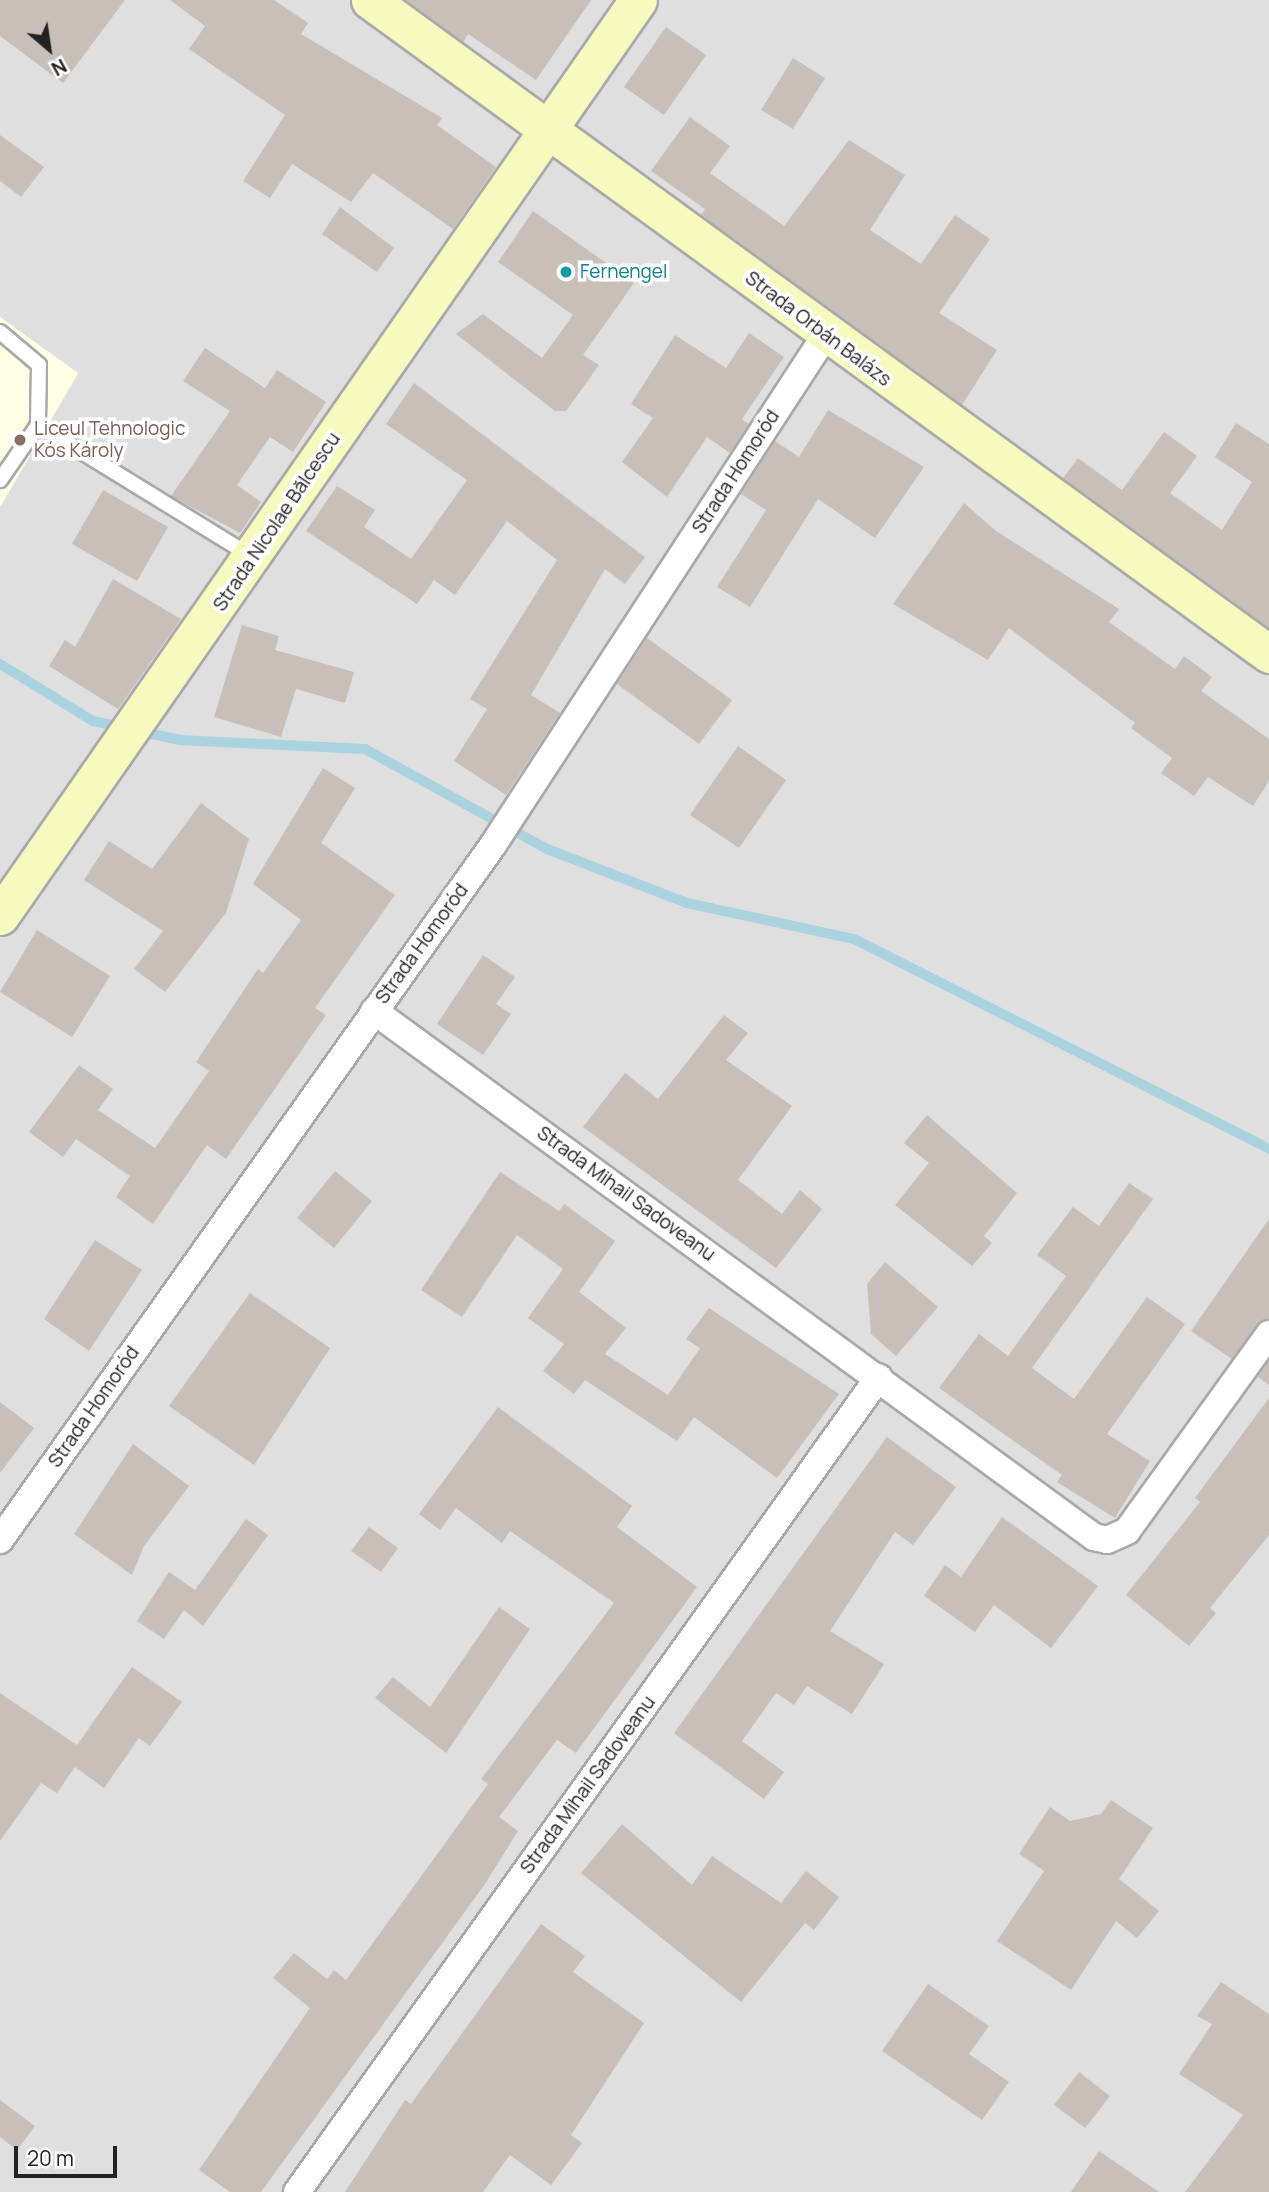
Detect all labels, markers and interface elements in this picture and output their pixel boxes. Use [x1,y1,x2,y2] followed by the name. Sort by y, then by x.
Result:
[14,14,84,84] north arrow
[47,53,71,82] text: N
[580,261,667,283] place label: Fernengel
[558,264,574,280] marker: Fernengel
[741,267,895,391] street label: Strada Orbán Balázs
[688,406,784,538] street label: Strada Homoród
[34,418,186,462] place label: Liceul Tehnologic Kós Károly
[209,428,345,616] street label: Strada Nicolae Bălcescu
[12,432,28,448] marker: Liceul Tehnologic Kós Károly
[371,880,473,1008] street label: Strada Homoród
[533,1122,719,1266] street label: Strada Mihail Sadoveanu
[44,1342,144,1472] street label: Strada Homoród
[516,1692,660,1878] street label: Strada Mihail Sadoveanu
[18,2132,121,2176] scale bar
[27,2144,74,2172] text: 20 m

